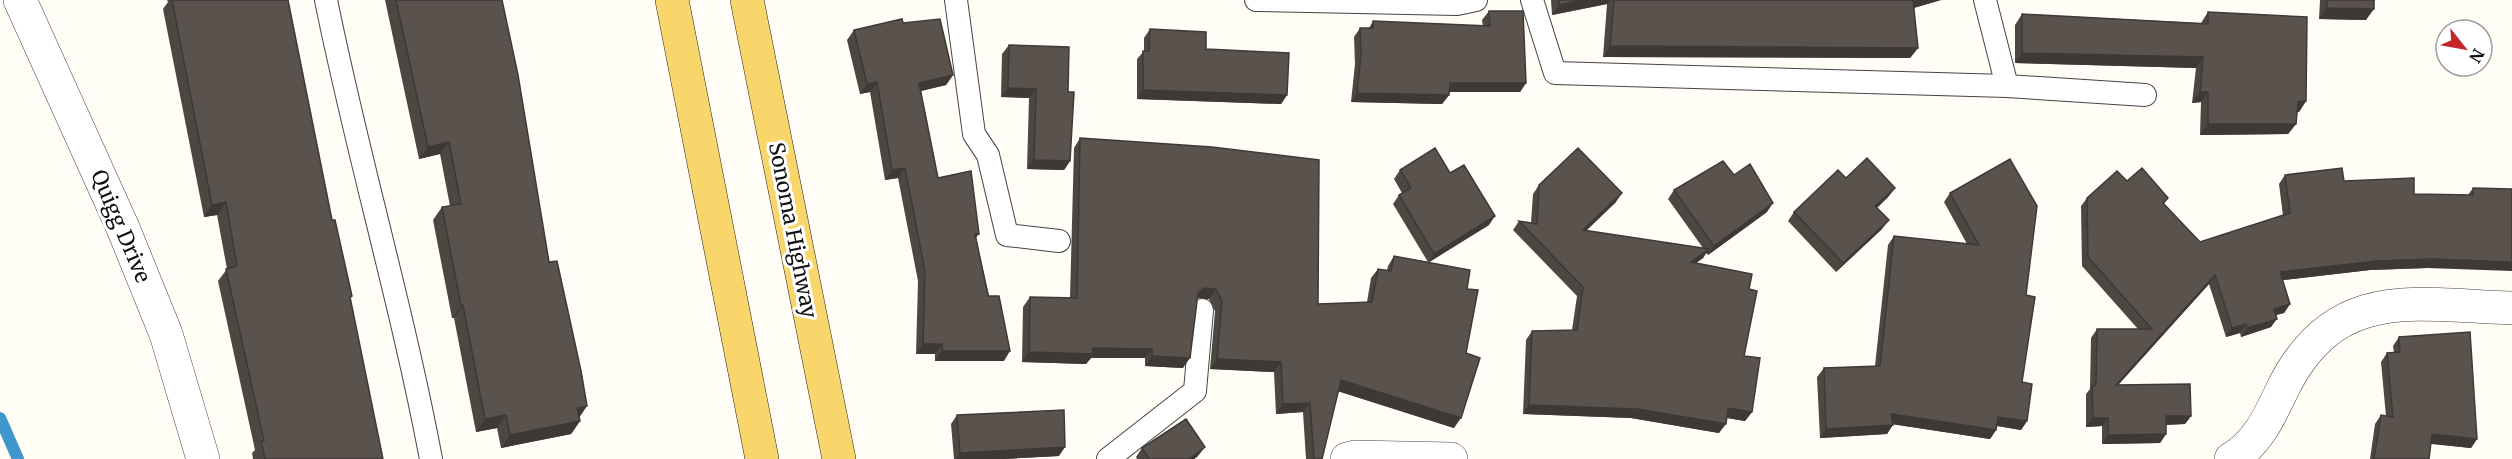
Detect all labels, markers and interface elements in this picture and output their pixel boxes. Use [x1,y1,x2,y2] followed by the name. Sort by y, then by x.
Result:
[2434,18,2494,78] north arrow
[2465,45,2489,67] text: N
[763,140,823,321] street label: Sonoma Highway
[85,165,157,287] street label: Quigg Drive

